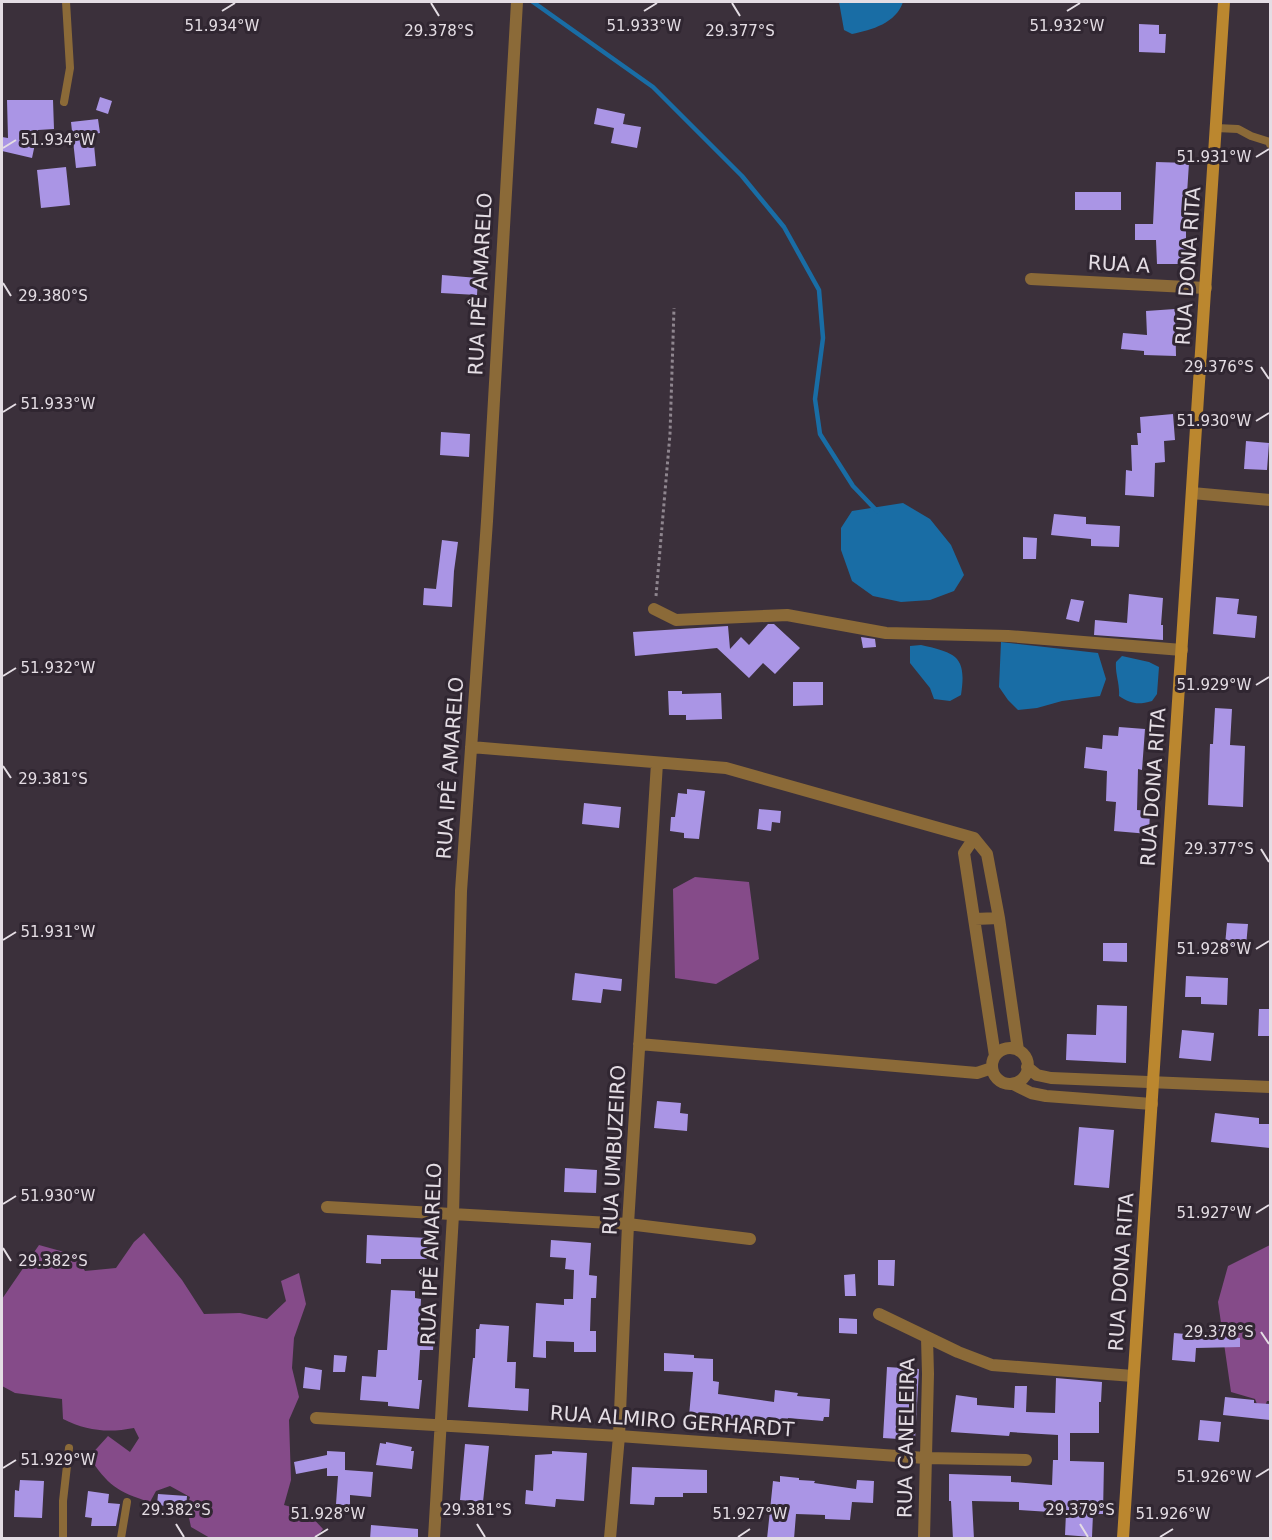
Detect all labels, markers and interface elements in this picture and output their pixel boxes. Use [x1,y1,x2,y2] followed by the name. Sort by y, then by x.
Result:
[185,17,260,35] text: 51.934°W
[607,17,682,35] text: 51.933°W
[1030,17,1105,35] text: 51.932°W
[404,22,474,40] text: 29.378°S
[705,22,775,40] text: 29.377°S
[21,131,96,149] text: 51.934°W
[1177,148,1252,166] text: 51.931°W
[1170,186,1206,346] street label: RUA DONA RITA
[463,192,497,376] street label: RUA IPÊ AMARELO
[1087,250,1151,278] street label: RUA A
[18,287,88,305] text: 29.380°S
[1184,358,1254,376] text: 29.376°S
[21,395,96,413] text: 51.933°W
[1177,412,1252,430] text: 51.930°W
[21,659,96,677] text: 51.932°W
[432,676,468,860] street label: RUA IPÊ AMARELO
[1177,676,1252,694] text: 51.929°W
[1135,707,1171,867] street label: RUA DONA RITA
[18,770,88,788] text: 29.381°S
[1184,840,1254,858] text: 29.377°S
[21,923,96,941] text: 51.931°W
[1177,940,1252,958] text: 51.928°W
[598,1064,630,1236] street label: RUA UMBUZEIRO
[416,1162,446,1346] street label: RUA IPÊ AMARELO
[21,1187,96,1205] text: 51.930°W
[1103,1192,1139,1352] street label: RUA DONA RITA
[1177,1204,1252,1222] text: 51.927°W
[18,1252,88,1270] text: 29.382°S
[1184,1323,1254,1341] text: 29.378°S
[893,1357,919,1518] street label: RUA CANELEIRA
[549,1400,796,1442] street label: RUA ALMIRO GERHARDT
[21,1451,96,1469] text: 51.929°W
[1177,1468,1252,1486] text: 51.926°W
[141,1501,211,1519] text: 29.382°S
[442,1501,512,1519] text: 29.381°S
[1045,1501,1115,1519] text: 29.379°S
[291,1505,366,1523] text: 51.928°W
[713,1505,788,1523] text: 51.927°W
[1136,1505,1211,1523] text: 51.926°W

